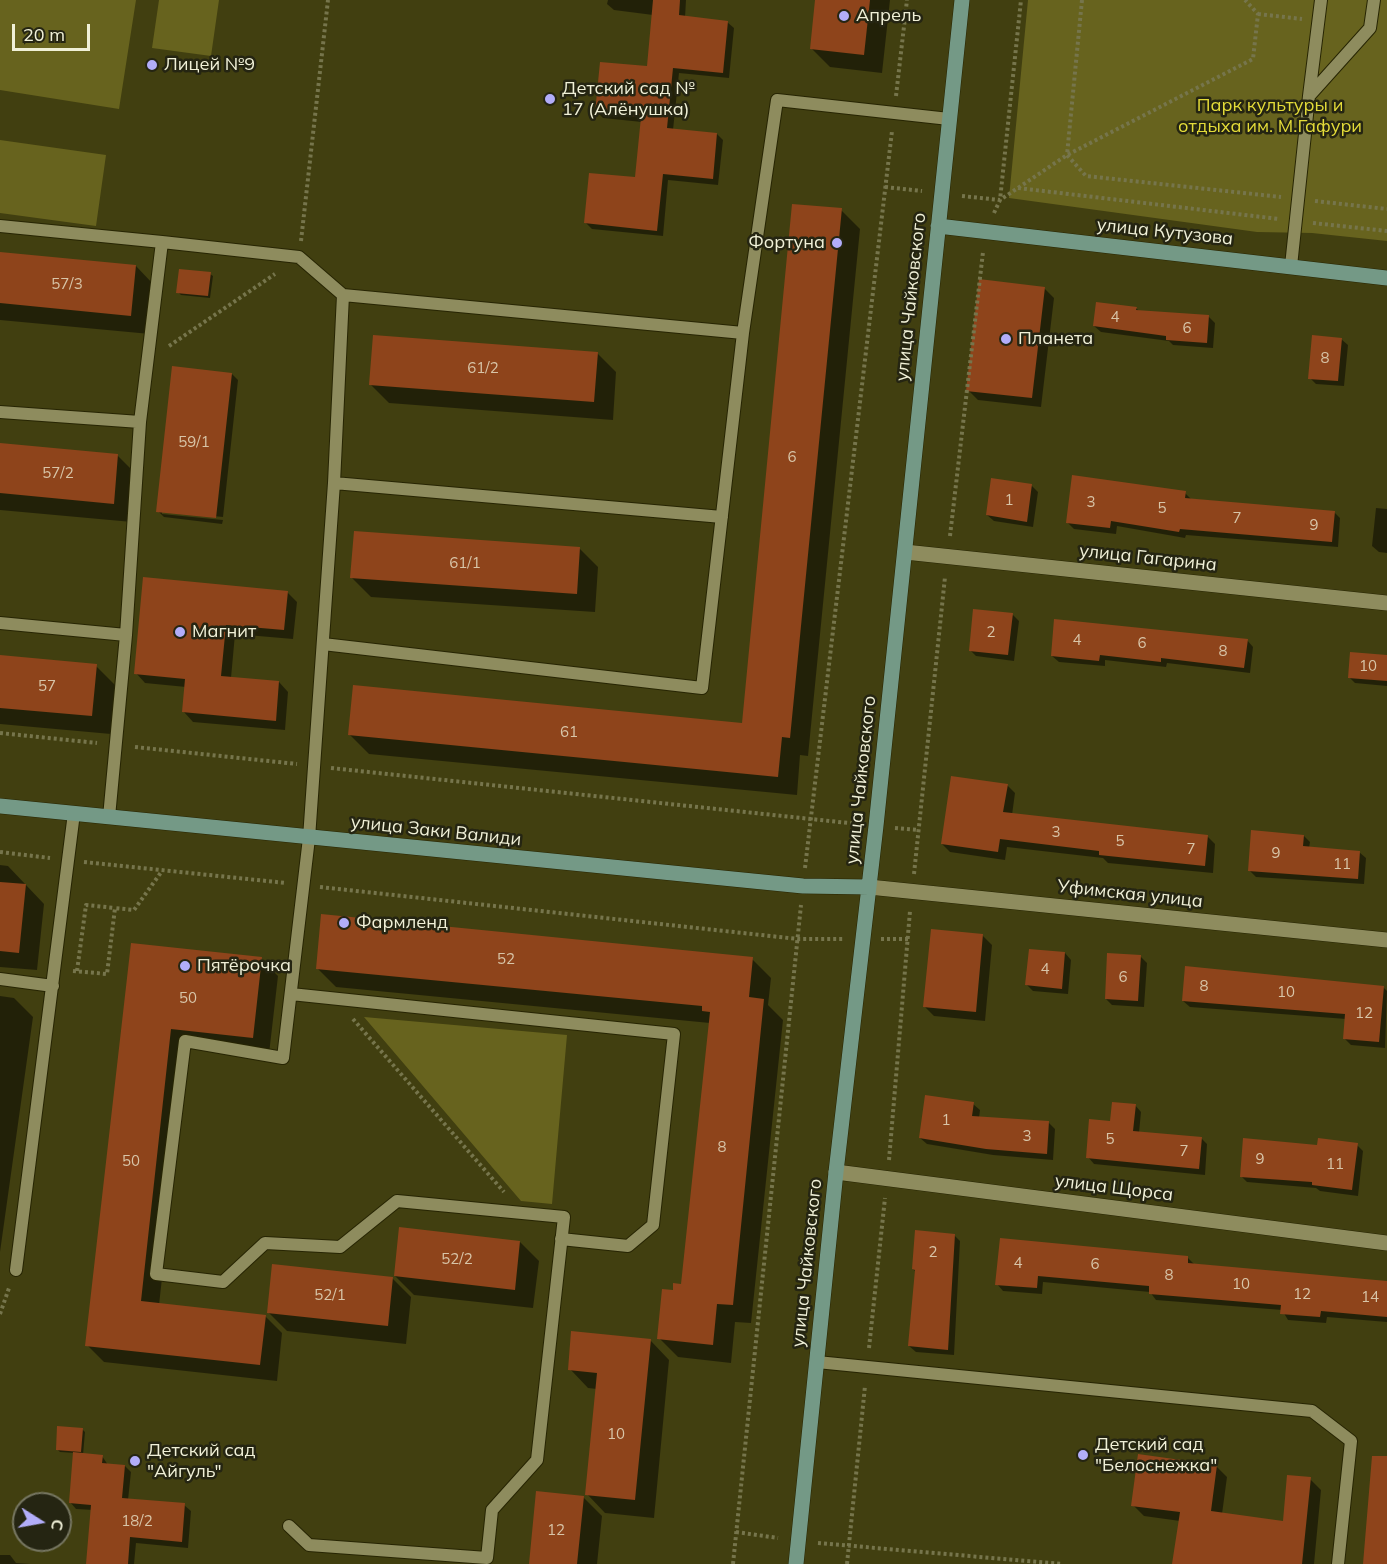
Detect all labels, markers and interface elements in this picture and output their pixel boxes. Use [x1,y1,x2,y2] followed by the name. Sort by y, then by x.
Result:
[856,5,921,27] place label: Апрель
[837,9,851,23] marker: Апрель
[15,12,93,50] scale bar
[23,23,65,46] text: 20 m
[164,54,255,76] place label: Лицей №9
[145,58,159,72] marker: Лицей №9
[562,78,695,121] place label: Детский сад № 17 (Алёнушка)
[543,92,557,106] marker: Детский сад № 17 (Алёнушка)
[1178,95,1362,138] park label: Парк культуры и отдыха им. М.Гафури
[891,212,931,382] street label: улица Чайковского
[1096,214,1234,250] street label: улица Кутузова
[748,232,825,254] place label: Фортуна
[830,236,844,250] marker: Фортуна
[51,275,83,293] house number: 57/3
[1111,308,1119,326] house number: 4
[1183,319,1191,337] house number: 6
[1018,328,1093,350] place label: Планета
[999,332,1013,346] marker: Планета
[1321,349,1329,367] house number: 8
[467,359,499,377] house number: 61/2
[178,433,210,451] house number: 59/1
[788,448,796,466] house number: 6
[42,464,74,482] house number: 57/2
[1005,491,1013,509] house number: 1
[1087,493,1095,511] house number: 3
[1158,499,1166,517] house number: 5
[1233,509,1241,527] house number: 7
[1310,516,1318,534] house number: 9
[1078,540,1218,576] street label: улица Гагарина
[449,554,481,572] house number: 61/1
[192,621,256,643] place label: Магнит
[987,623,995,641] house number: 2
[173,625,187,639] marker: Магнит
[1073,631,1081,649] house number: 4
[1138,634,1146,652] house number: 6
[1219,642,1227,660] house number: 8
[1359,657,1377,675] house number: 10
[38,677,56,695] house number: 57
[841,695,881,865] street label: улица Чайковского
[560,723,578,741] house number: 61
[350,811,522,851] street label: улица Заки Валиди
[1052,823,1060,841] house number: 3
[1116,832,1124,850] house number: 5
[1187,840,1195,858] house number: 7
[1272,844,1280,862] house number: 9
[1333,855,1351,873] house number: 11
[1056,876,1204,912] street label: Уфимская улица
[356,912,448,934] place label: Фармленд
[337,916,351,930] marker: Фармленд
[497,950,515,968] house number: 52
[197,955,291,977] place label: Пятёрочка
[178,959,192,973] marker: Пятёрочка
[1041,960,1049,978] house number: 4
[1119,968,1127,986] house number: 6
[1200,977,1208,995] house number: 8
[1277,983,1295,1001] house number: 10
[179,989,197,1007] house number: 50
[1355,1004,1373,1022] house number: 12
[942,1111,950,1129] house number: 1
[1023,1127,1031,1145] house number: 3
[1106,1130,1114,1148] house number: 5
[718,1138,726,1156] house number: 8
[1180,1142,1188,1160] house number: 7
[1256,1150,1264,1168] house number: 9
[122,1152,140,1170] house number: 50
[1326,1155,1344,1173] house number: 11
[1054,1170,1174,1206] street label: улица Щорса
[787,1178,827,1348] street label: улица Чайковского
[929,1243,937,1261] house number: 2
[441,1250,473,1268] house number: 52/2
[1014,1254,1022,1272] house number: 4
[1091,1255,1099,1273] house number: 6
[1165,1266,1173,1284] house number: 8
[1232,1275,1250,1293] house number: 10
[1293,1285,1311,1303] house number: 12
[314,1286,346,1304] house number: 52/1
[1361,1288,1379,1306] house number: 14
[607,1425,625,1443] house number: 10
[1095,1434,1217,1476] place label: Детский сад "Белоснежка"
[147,1440,255,1482] place label: Детский сад "Айгуль"
[1076,1448,1090,1462] marker: Детский сад "Белоснежка"
[128,1454,142,1468] marker: Детский сад "Айгуль"
[12,1492,72,1552] north arrow
[121,1512,153,1530] house number: 18/2
[47,1518,69,1532] text: С
[547,1521,565,1539] house number: 12

